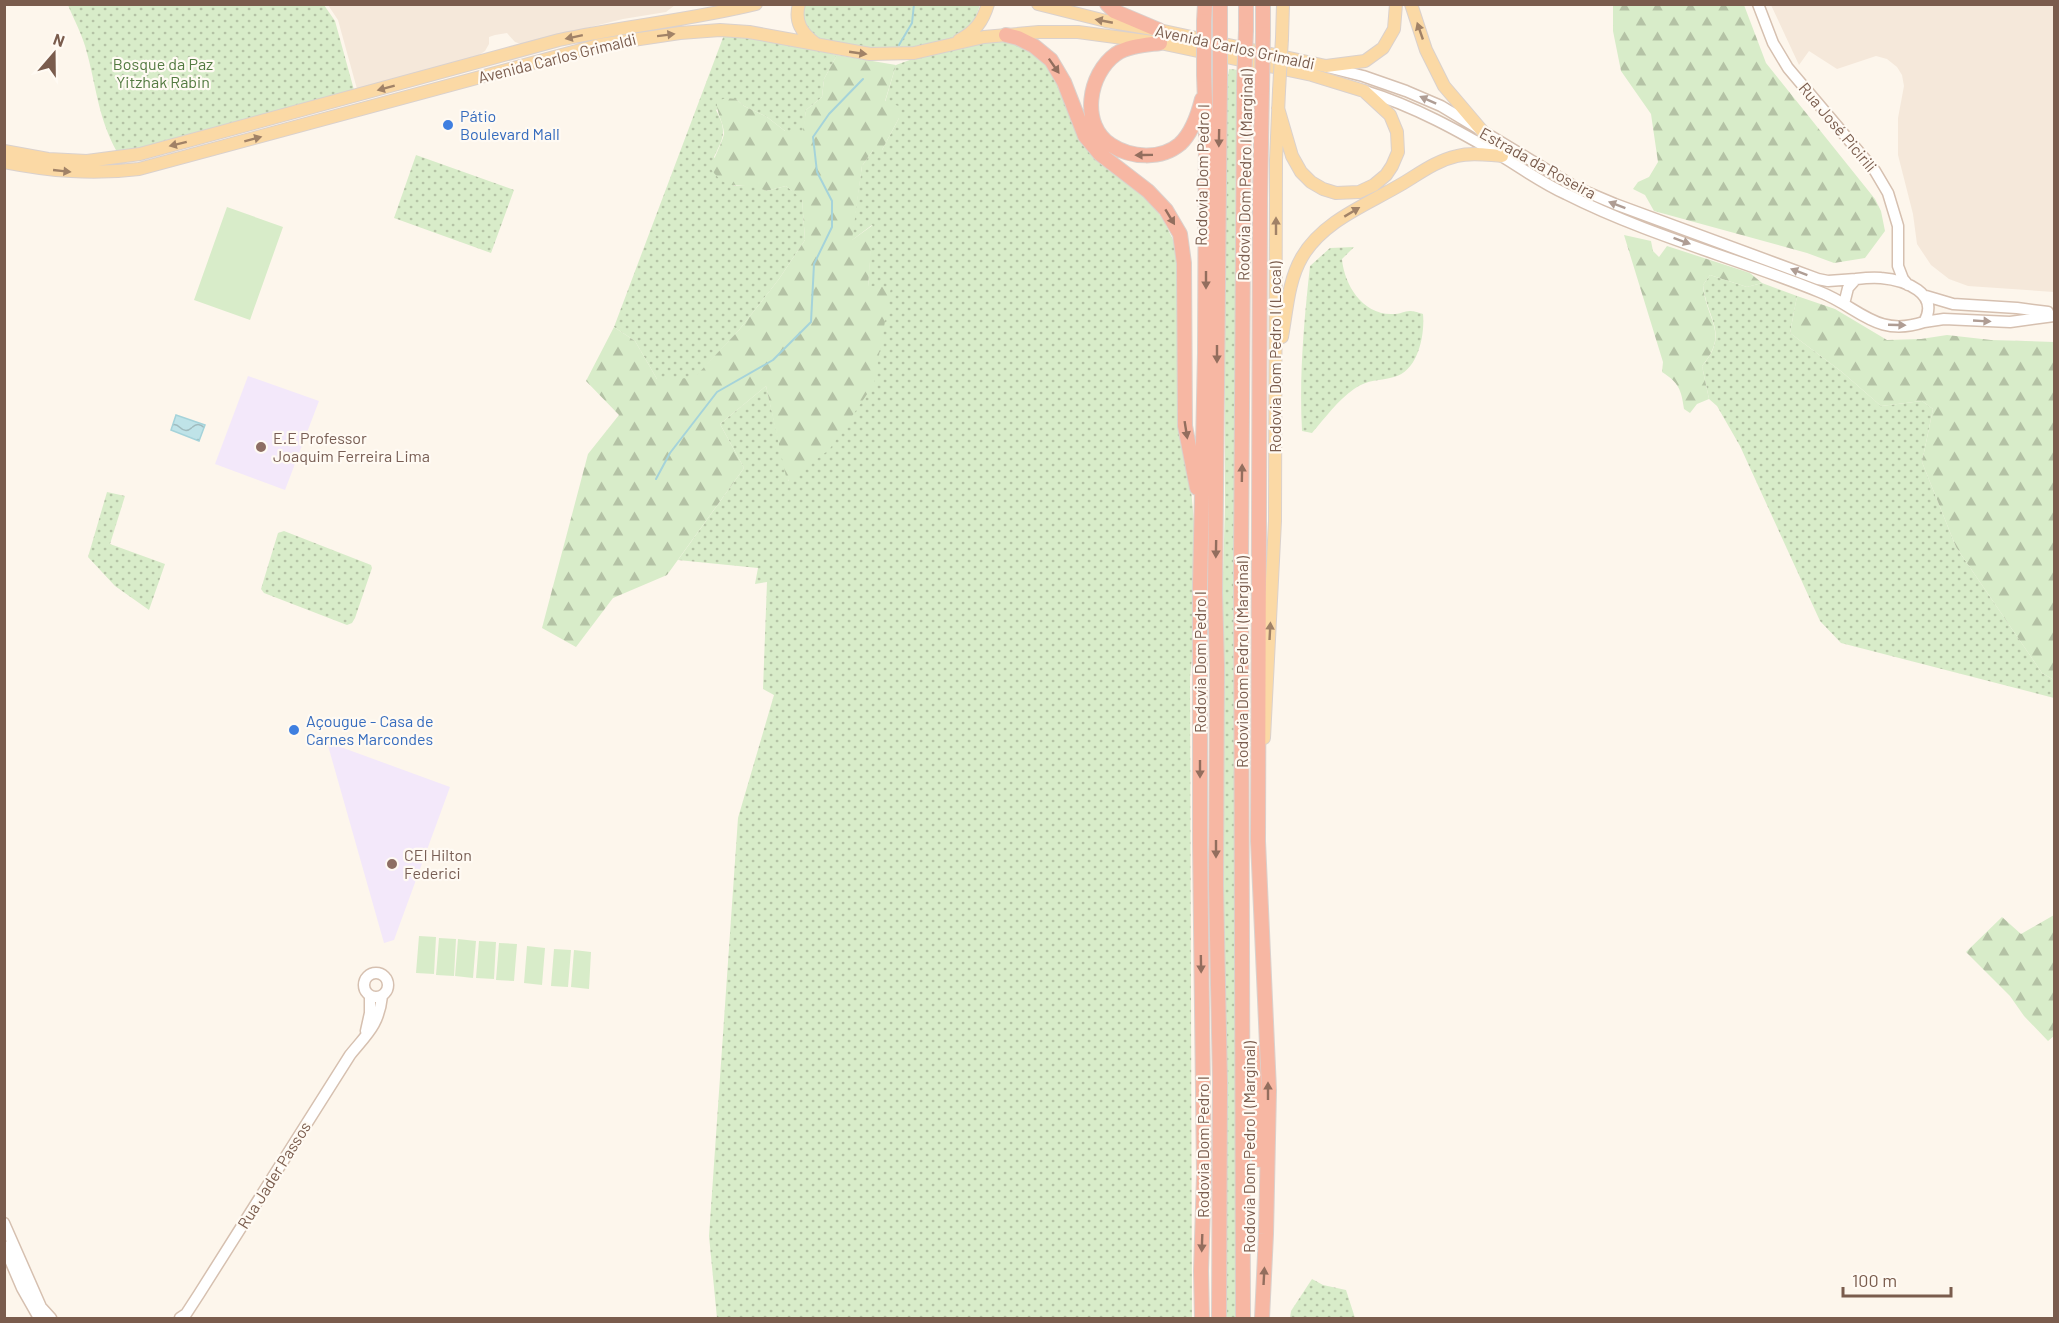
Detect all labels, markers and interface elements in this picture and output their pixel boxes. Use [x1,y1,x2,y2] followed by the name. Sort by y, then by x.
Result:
[1095,15,1114,25] one-way arrow
[1154,20,1317,73] street label: Avenida Carlos Grimaldi
[1414,22,1424,40] one-way arrow
[24,24,84,84] north arrow
[51,29,68,50] text: N
[476,29,638,86] street label: Avenida Carlos Grimaldi
[656,30,675,39] one-way arrow
[565,33,584,42] one-way arrow
[849,48,868,57] one-way arrow
[113,54,213,91] park label: Bosque da Paz Yitzhak Rabin
[1048,58,1060,74] one-way arrow
[1233,68,1256,281] street label: Rodovia Dom Pedro I (Marginal)
[1796,78,1881,175] street label: Rua José Picirili
[377,83,395,93] one-way arrow
[1419,96,1436,105] one-way arrow
[1191,104,1212,246] street label: Rodovia Dom Pedro I
[460,106,560,143] place label: Pátio Boulevard Mall
[441,118,455,132] marker: Pátio Boulevard Mall
[1477,123,1600,202] street label: Estrada da Roseira
[1214,128,1224,147] one-way arrow
[244,134,262,143] one-way arrow
[169,140,187,150] one-way arrow
[1134,150,1153,160] one-way arrow
[53,166,72,176] one-way arrow
[1607,200,1625,210] one-way arrow
[1344,207,1360,218] one-way arrow
[1164,209,1175,225] one-way arrow
[1271,217,1281,236] one-way arrow
[1673,237,1691,247] one-way arrow
[1265,260,1284,453] street label: Rodovia Dom Pedro I (Local)
[1790,267,1808,277] one-way arrow
[1201,270,1210,289] one-way arrow
[1973,316,1992,325] one-way arrow
[1888,321,1907,330] one-way arrow
[1212,344,1222,363] one-way arrow
[1181,420,1190,439] one-way arrow
[273,428,430,465] place label: E.E Professor Joaquim Ferreira Lima
[254,440,268,454] marker: E.E Professor Joaquim Ferreira Lima
[1238,463,1247,482] one-way arrow
[1211,539,1221,558] one-way arrow
[1232,555,1251,768] street label: Rodovia Dom Pedro I (Marginal)
[1190,591,1209,733] street label: Rodovia Dom Pedro I
[1265,621,1274,640] one-way arrow
[306,711,434,748] place label: Açougue - Casa de Carnes Marcondes
[287,723,301,737] marker: Açougue - Casa de Carnes Marcondes
[1195,759,1205,778] one-way arrow
[1211,839,1221,858] one-way arrow
[404,845,472,882] place label: CEI Hilton Federici
[385,857,399,871] marker: CEI Hilton Federici
[1196,954,1206,973] one-way arrow
[1239,1040,1258,1253] street label: Rodovia Dom Pedro I (Marginal)
[1193,1076,1212,1218] street label: Rodovia Dom Pedro I
[1263,1082,1273,1101] one-way arrow
[233,1118,314,1232] street label: Rua Jader Passos
[1198,1233,1207,1252] one-way arrow
[1843,1260,1951,1298] scale bar
[1260,1267,1269,1286] one-way arrow
[1852,1269,1897,1291] text: 100 m

